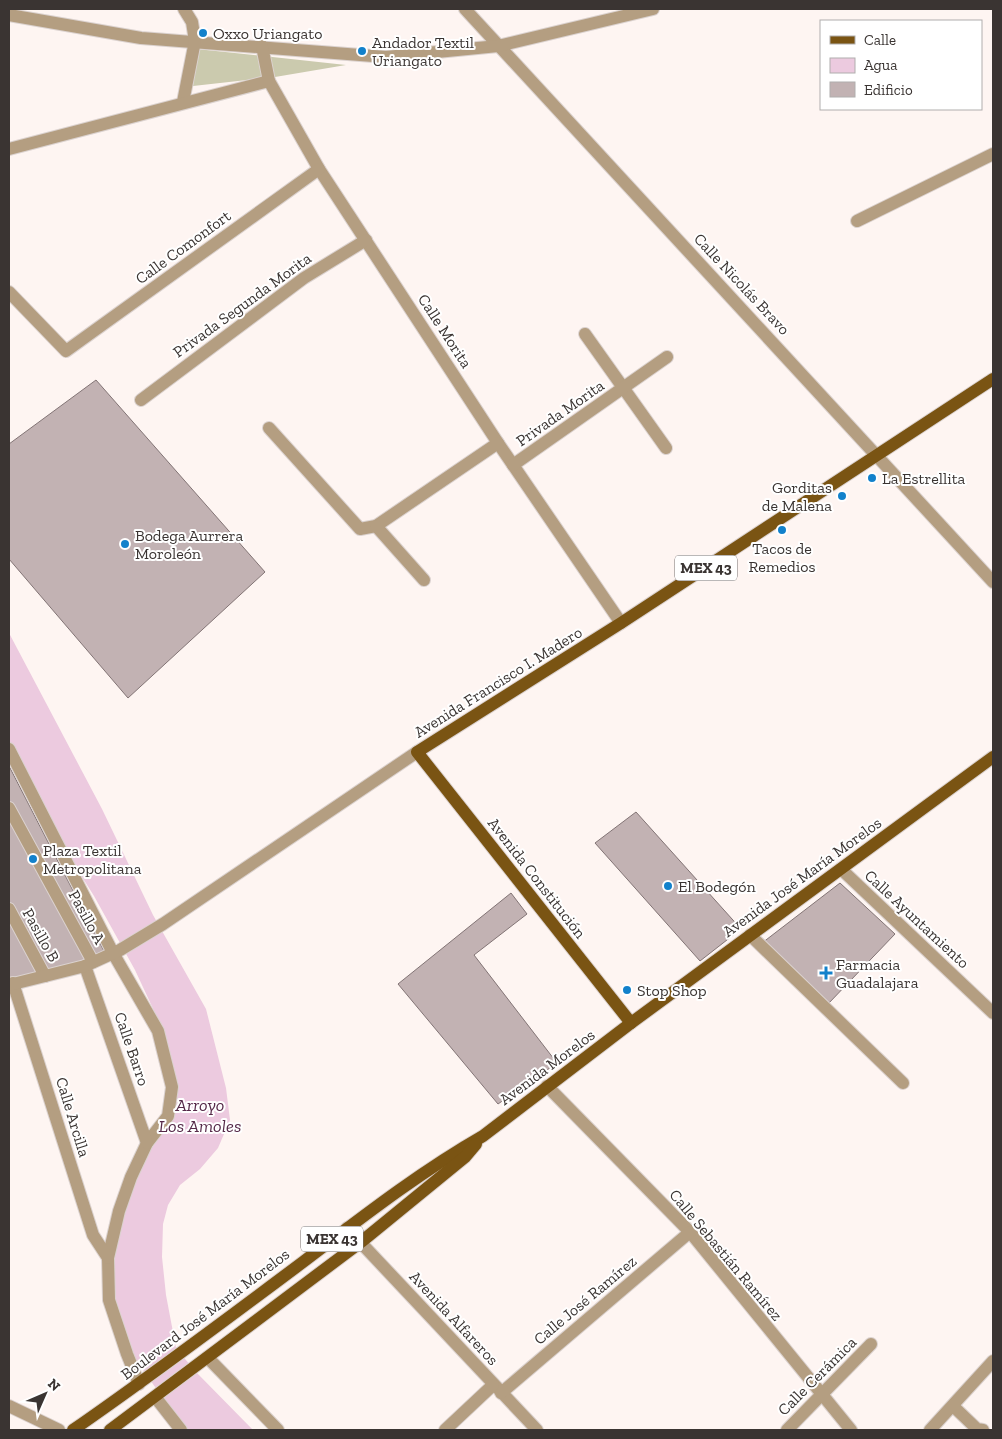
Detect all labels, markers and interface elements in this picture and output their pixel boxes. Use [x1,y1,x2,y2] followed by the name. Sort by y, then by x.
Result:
[820,20,982,110] legend
[213,24,322,43] place label: Oxxo Uriangato
[197,27,209,39] marker: Oxxo Uriangato
[864,31,896,49] text: Calle
[372,33,474,70] place label: Andador Textil Uriangato
[356,45,368,57] marker: Andador Textil Uriangato
[864,56,897,74] text: Agua
[864,81,913,99] text: Edificio
[132,206,234,288] street label: Calle Comonfort
[690,229,794,339] street label: Calle Nicolás Bravo
[169,248,315,362] street label: Privada Segunda Morita
[414,290,476,372] street label: Calle Morita
[512,376,608,450] street label: Privada Morita
[882,469,966,488] place label: La Estrellita
[866,472,878,484] marker: La Estrellita
[762,478,832,515] place label: Gorditas de Malena
[836,490,848,502] marker: Gorditas de Malena
[776,524,788,536] marker: Tacos de Remedios
[135,526,244,563] place label: Bodega Aurrera Moroleón
[119,538,131,550] marker: Bodega Aurrera Moroleón
[748,539,816,576] place label: Tacos de Remedios
[675,556,737,580] road number: MEX 43
[410,622,586,742] street label: Avenida Francisco I. Madero
[719,813,885,941] street label: Avenida José María Morelos
[484,814,591,943] street label: Avenida Constitución
[43,841,142,878] place label: Plaza Textil Metropolitana
[27,853,39,865] marker: Plaza Textil Metropolitana
[861,866,973,972] street label: Calle Ayuntamiento
[678,877,756,896] place label: El Bodegón
[662,880,674,892] marker: El Bodegón
[64,887,110,948] street label: Pasillo A
[19,905,64,965] street label: Pasillo B
[836,955,919,992] place label: Farmacia Guadalajara
[820,967,832,979] marker: Farmacia Guadalajara
[637,981,707,1000] place label: Stop Shop
[621,984,633,996] marker: Stop Shop
[111,1010,153,1088] street label: Calle Barro
[496,1025,598,1109] street label: Avenida Morelos
[52,1075,94,1159] street label: Calle Arcilla
[159,1094,241,1137] water label: Arroyo Los Amoles
[666,1185,786,1325] street label: Calle Sebastián Ramírez
[301,1226,363,1252] road number: MEX 43
[117,1244,293,1384] street label: Boulevard José María Morelos
[530,1252,640,1348] street label: Calle José Ramírez
[405,1267,503,1369] street label: Avenida Alfareros
[774,1333,860,1419] street label: Calle Cerámica
[20,1369,70,1419] north arrow
[44,1375,64,1395] text: N

